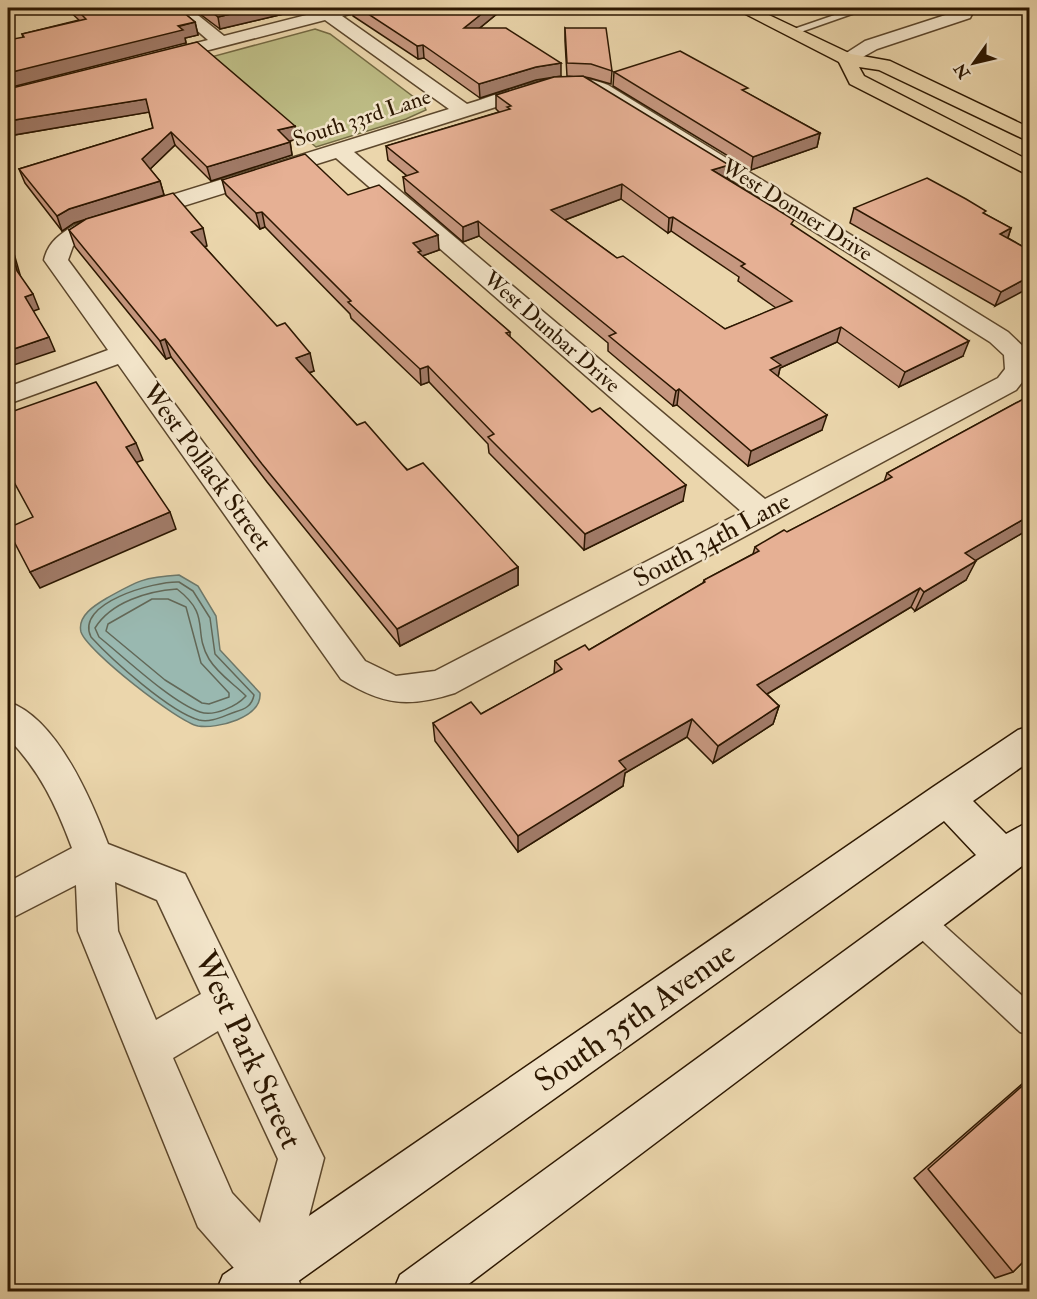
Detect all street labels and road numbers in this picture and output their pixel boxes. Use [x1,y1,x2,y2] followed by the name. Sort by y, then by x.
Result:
[289,83,435,153] street label: South 33rd Lane
[716,152,878,268] street label: West Donner Drive
[477,264,626,399] street label: West Dunbar Drive
[135,376,279,557] street label: West Pollack Street
[628,485,796,595] street label: South 34th Lane
[527,933,743,1101] street label: South 35th Avenue
[184,944,311,1155] street label: West Park Street

